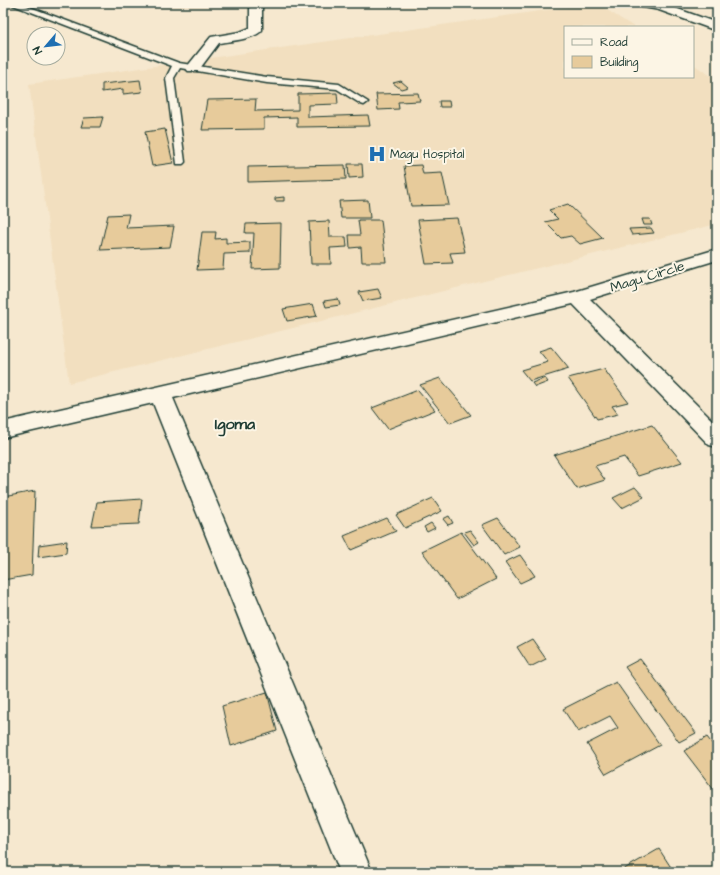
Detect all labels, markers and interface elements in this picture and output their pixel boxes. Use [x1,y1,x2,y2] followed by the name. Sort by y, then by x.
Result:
[26,26,66,66] north arrow
[564,26,694,78] legend
[600,34,628,51] text: Road
[29,44,46,57] text: N
[600,54,638,72] text: Building
[367,144,387,164] hospital icon: Magu Hospital
[390,146,465,164] place label: Magu Hospital
[608,256,687,298] street label: Magu Circle
[215,413,256,437] district label: Igoma

